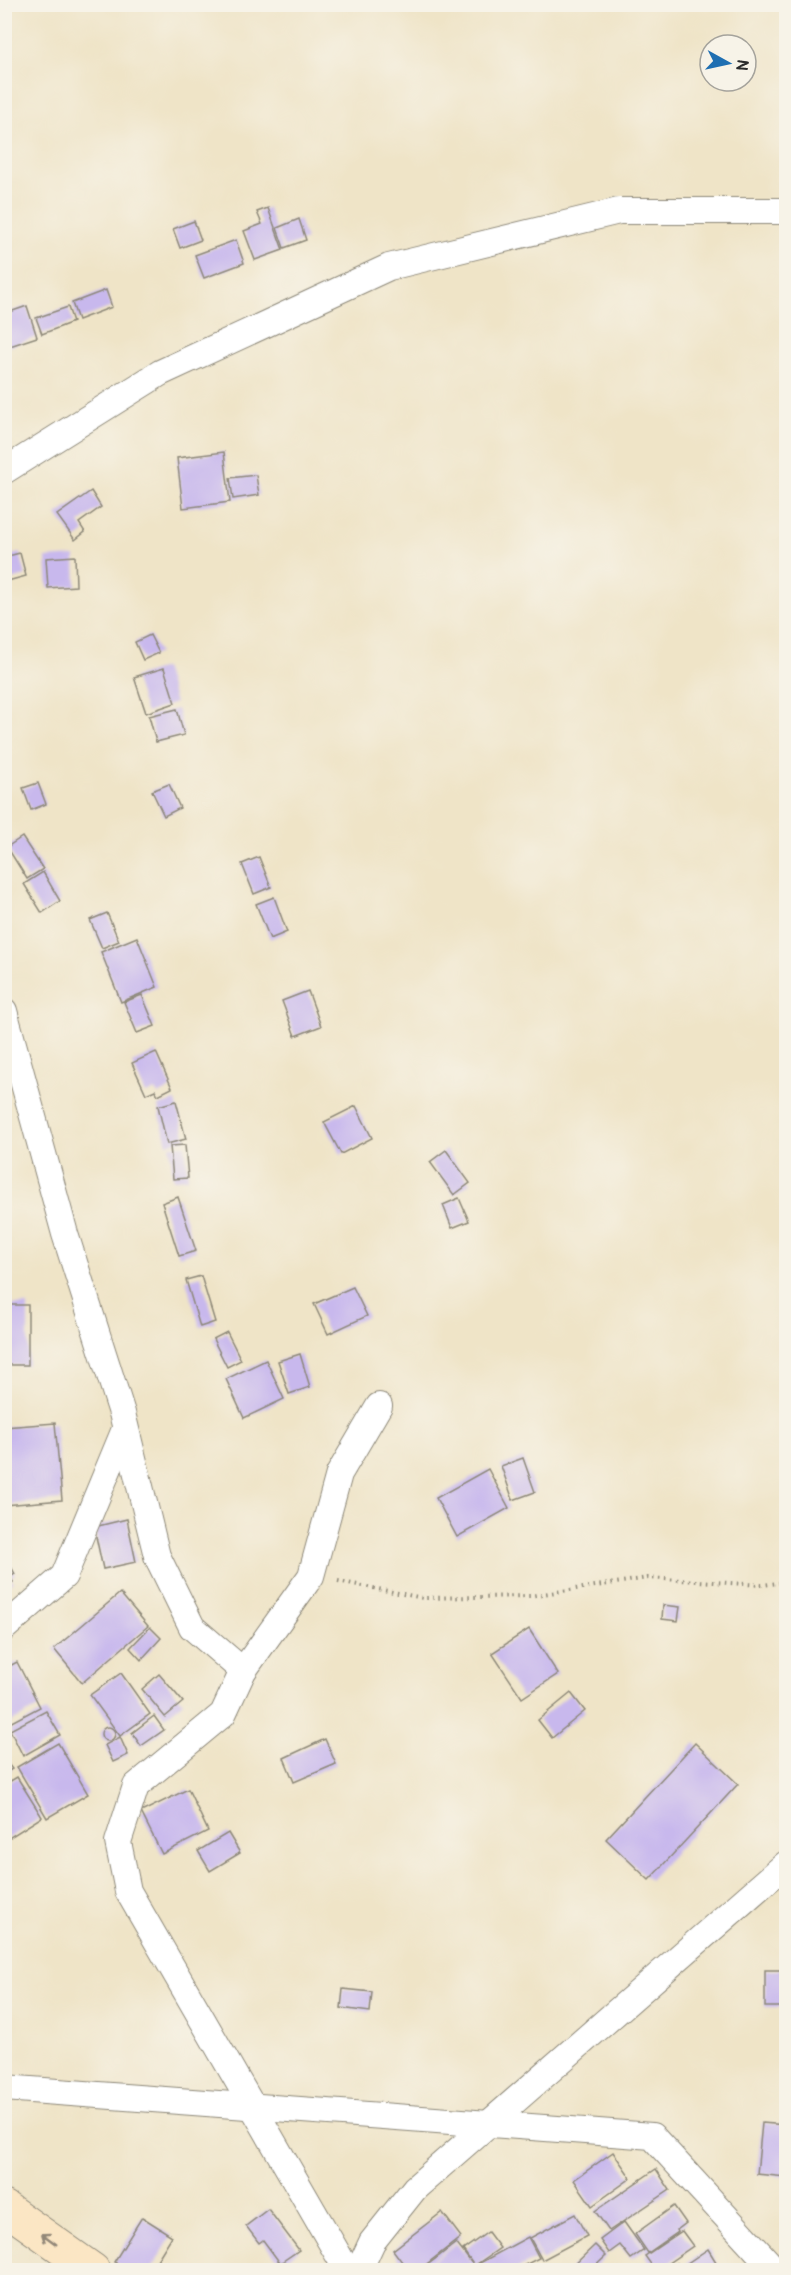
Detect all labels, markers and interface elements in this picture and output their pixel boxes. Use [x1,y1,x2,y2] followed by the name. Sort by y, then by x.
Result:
[698,33,758,93] north arrow
[731,58,753,72] text: N
[41,2232,57,2245] one-way arrow

